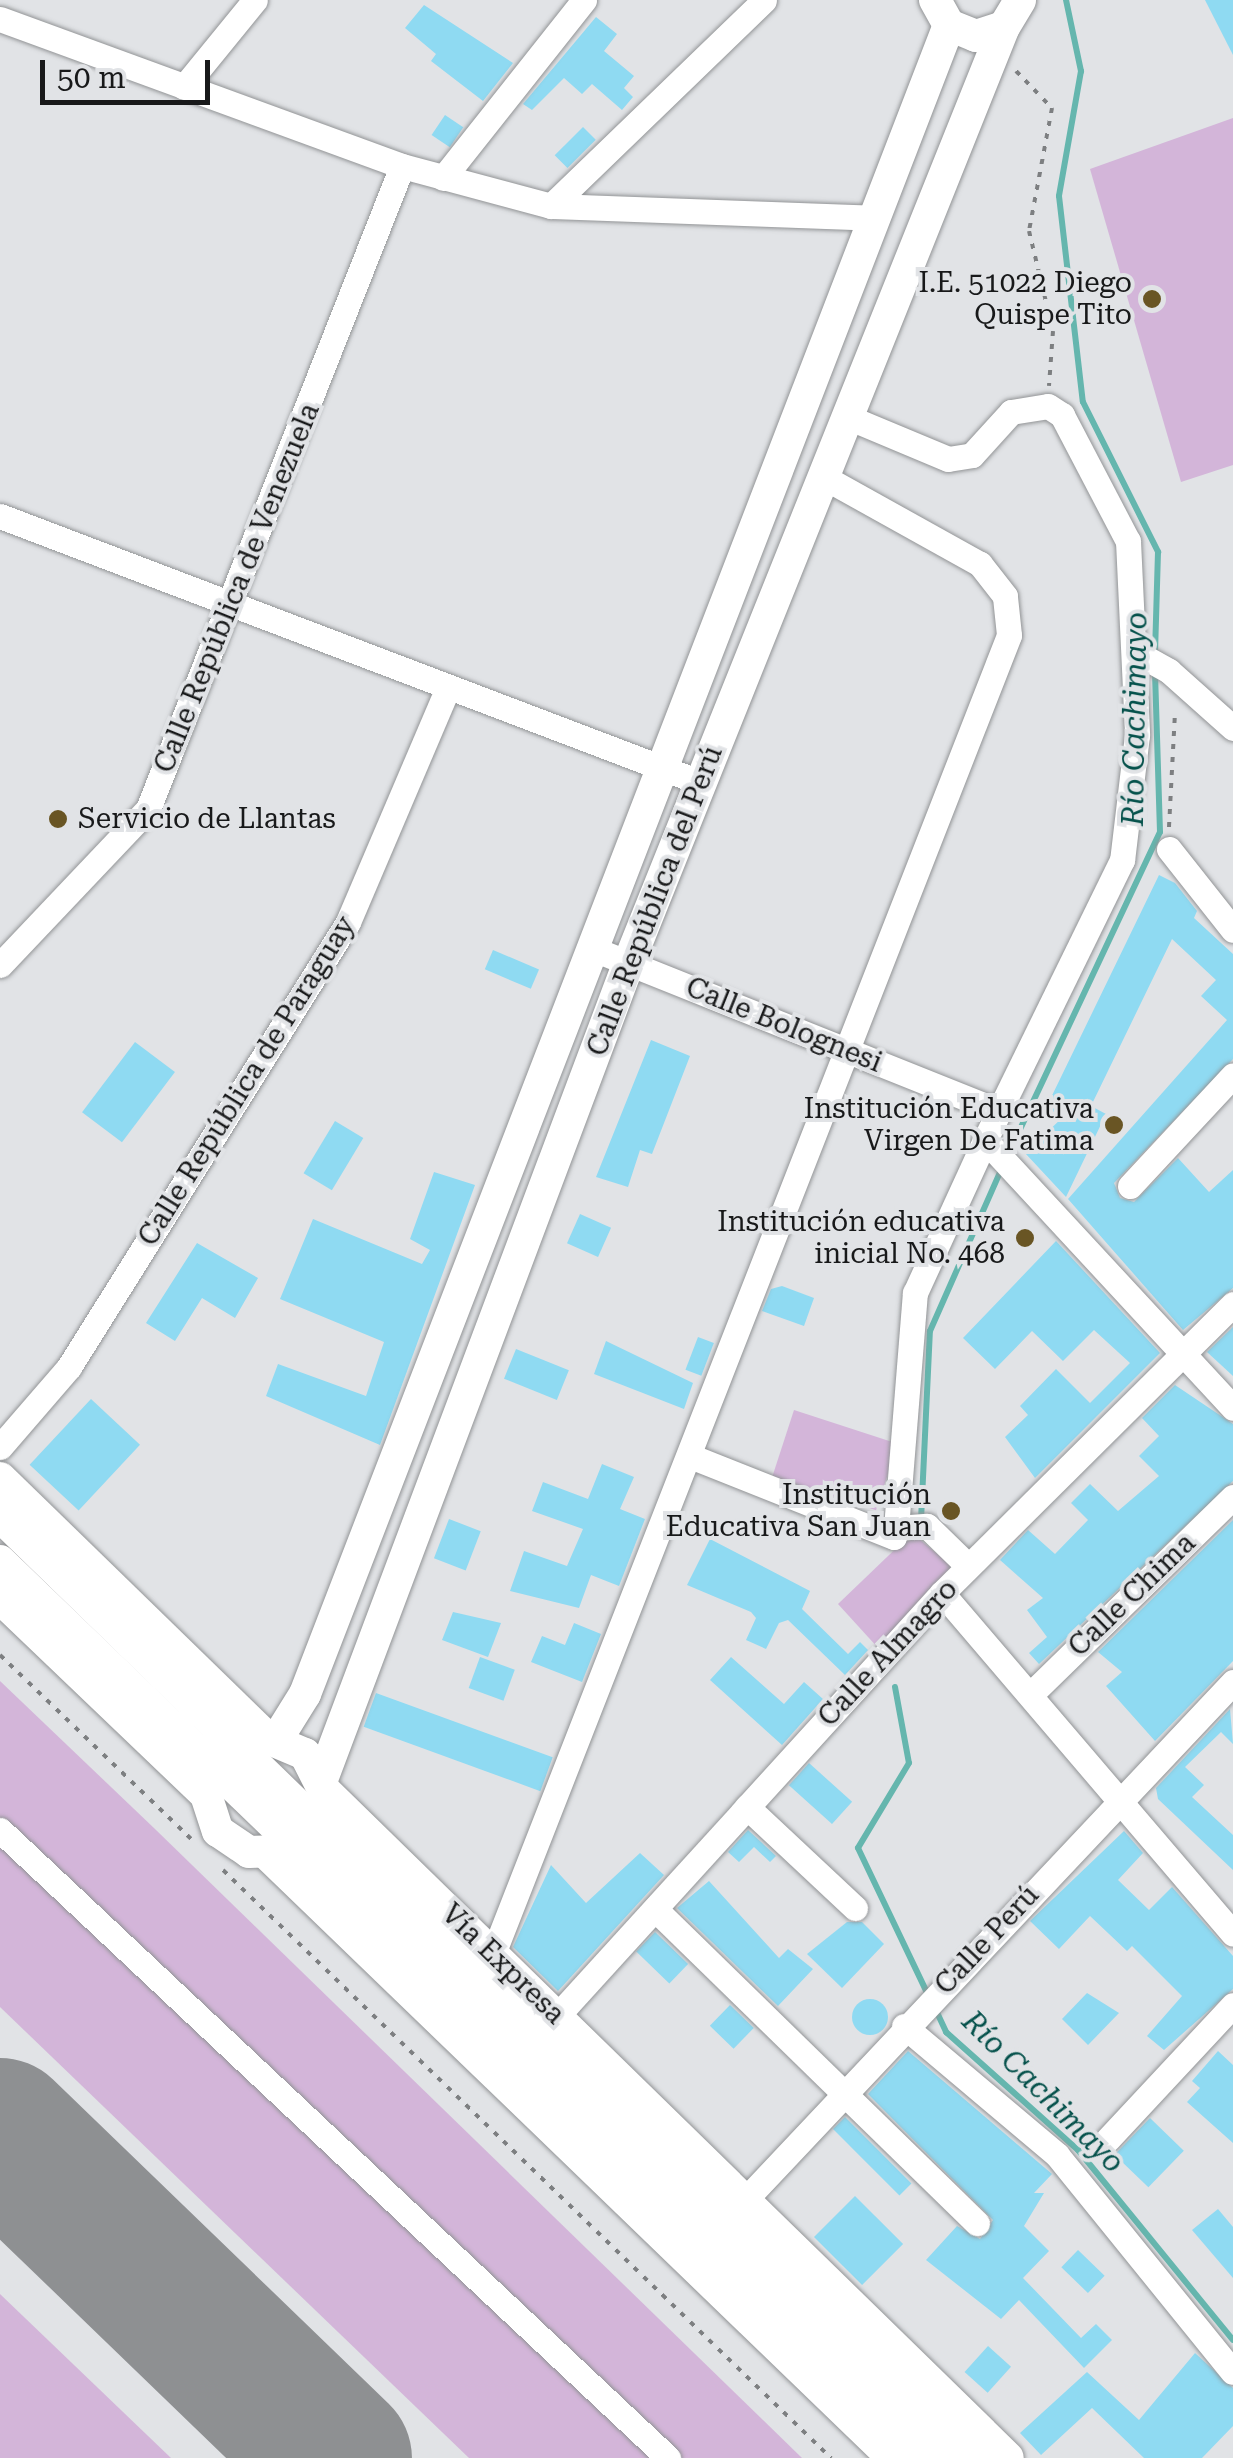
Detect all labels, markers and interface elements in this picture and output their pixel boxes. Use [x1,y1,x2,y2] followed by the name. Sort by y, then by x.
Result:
[45,40,215,102] scale bar
[57,60,126,95] text: 50 m
[918,266,1132,332] place label: I.E. 51022 Diego Quispe Tito
[1141,288,1163,310] marker: I.E. 51022 Diego Quispe Tito
[147,398,327,778] street label: Calle República de Venezuela
[1115,612,1155,826] water label: Río Cachimayo
[580,741,730,1061] street label: Calle República del Perú
[78,802,336,836] place label: Servicio de Llantas
[47,808,69,830] marker: Servicio de Llantas
[131,910,363,1252] street label: Calle República de Paraguay
[681,970,887,1080] street label: Calle Bolognesi
[804,1092,1094,1158] place label: Institución Educativa Virgen De Fatima
[1103,1114,1125,1136] marker: Institución Educativa Virgen De Fatima
[717,1205,1005,1271] place label: Institución educativa inicial No. 468
[1014,1227,1036,1249] marker: Institución educativa inicial No. 468
[666,1478,931,1544] place label: Institución Educativa San Juan
[940,1500,962,1522] marker: Institución Educativa San Juan
[1062,1526,1202,1664] street label: Calle Chima
[811,1573,965,1733] street label: Calle Almagro
[928,1879,1046,2001] street label: Calle Perú
[434,1897,572,2031] street label: Vía Expresa
[955,2004,1131,2180] water label: Río Cachimayo

